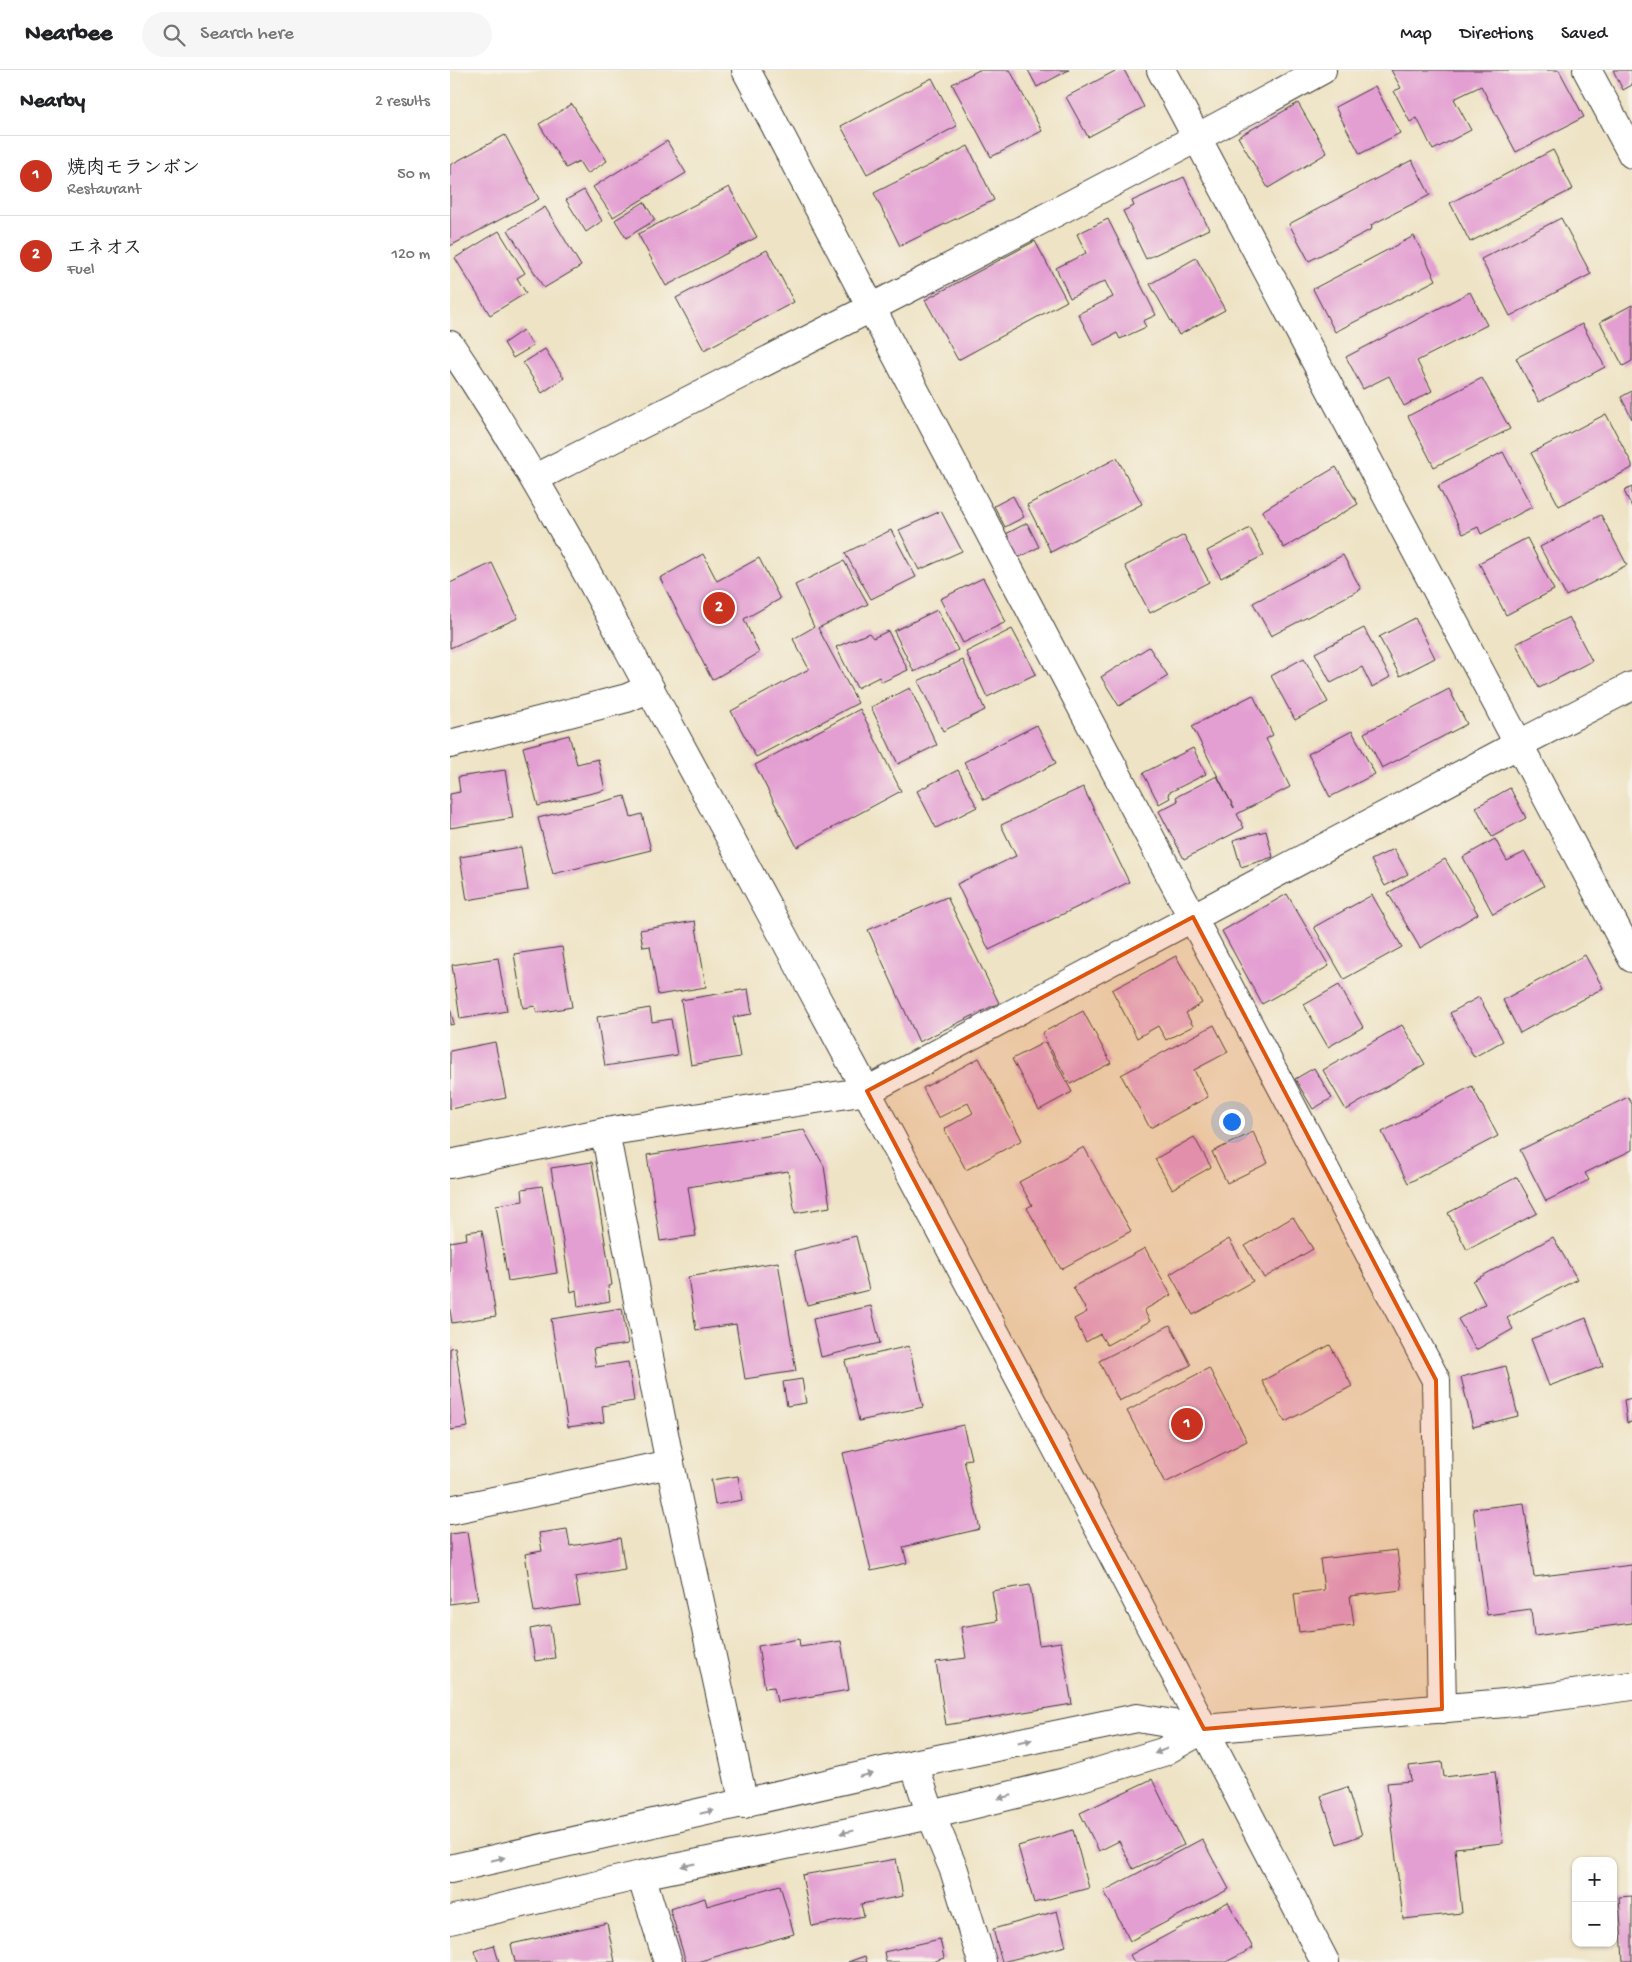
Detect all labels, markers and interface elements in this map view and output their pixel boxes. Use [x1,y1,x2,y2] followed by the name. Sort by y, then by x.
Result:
[142,12,492,57] search box
[25,20,112,49] text: Nearbee
[160,21,188,49] icon: search
[200,23,294,46] text: Search here
[1400,24,1432,45] text: Map
[1460,24,1533,45] text: Directions
[1561,24,1607,45] text: Saved
[20,90,85,115] text: Nearby
[375,93,430,112] text: 2 results
[67,158,200,181] text: 焼肉モランボン
[33,166,39,185] text: 1
[397,166,430,185] text: 50 m
[67,181,141,200] text: Restaurant
[67,238,142,261] text: エネオス
[32,246,40,265] text: 2
[391,246,430,265] text: 120 m
[67,261,94,280] text: Fuel
[703,589,735,627] pin: 2
[1219,1109,1245,1135] your location
[1171,1405,1203,1443] pin: 1
[1017,1737,1032,1745] one-way arrow
[1154,1748,1168,1756] one-way arrow
[858,1771,873,1779] one-way arrow
[998,1793,1013,1801] one-way arrow
[700,1808,715,1816] one-way arrow
[838,1829,854,1837] one-way arrow
[490,1854,506,1862] one-way arrow
[1572,1857,1617,1947] map controls
[1572,1857,1617,1902] button: +
[679,1862,695,1870] one-way arrow
[1572,1902,1617,1947] button: −

